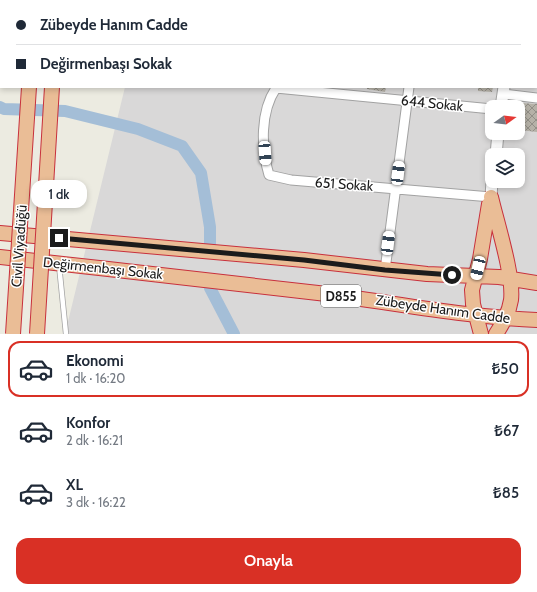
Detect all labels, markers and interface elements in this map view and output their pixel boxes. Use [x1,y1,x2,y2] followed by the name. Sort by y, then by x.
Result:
[40,16,188,34] text: Zübeyde Hanım Cadde
[40,55,172,73] text: Değirmenbaşı Sokak
[400,91,465,115] street label: 644 Sokak
[485,100,525,140] north arrow
[485,100,525,188] map controls
[258,141,272,165] car
[485,148,525,188] button: layers
[391,160,405,186] car
[314,173,374,195] street label: 651 Sokak
[31,180,87,208] callout: 1 dk
[49,186,70,202] text: 1 dk
[7,204,31,288] street label: Civil Viyadüğü
[50,229,68,247] route end
[381,230,395,256] car
[42,253,165,283] street label: Değirmenbaşı Sokak
[469,255,487,281] car
[443,266,461,284] route start
[321,285,361,307] road number: D855
[375,291,511,327] street label: Zübeyde Hanım Cadde
[18,351,54,387] icon: car
[66,352,124,370] text: Ekonomi
[492,360,519,378] text: ₺50
[66,370,125,386] text: 1 dk · 16:20
[18,413,54,449] icon: car
[66,414,110,432] text: Konfor
[494,422,519,440] text: ₺67
[66,432,123,448] text: 2 dk · 16:21
[18,475,54,511] icon: car
[66,476,83,494] text: XL
[493,484,519,502] text: ₺85
[66,494,126,510] text: 3 dk · 16:22
[16,538,521,584] button: Onayla

